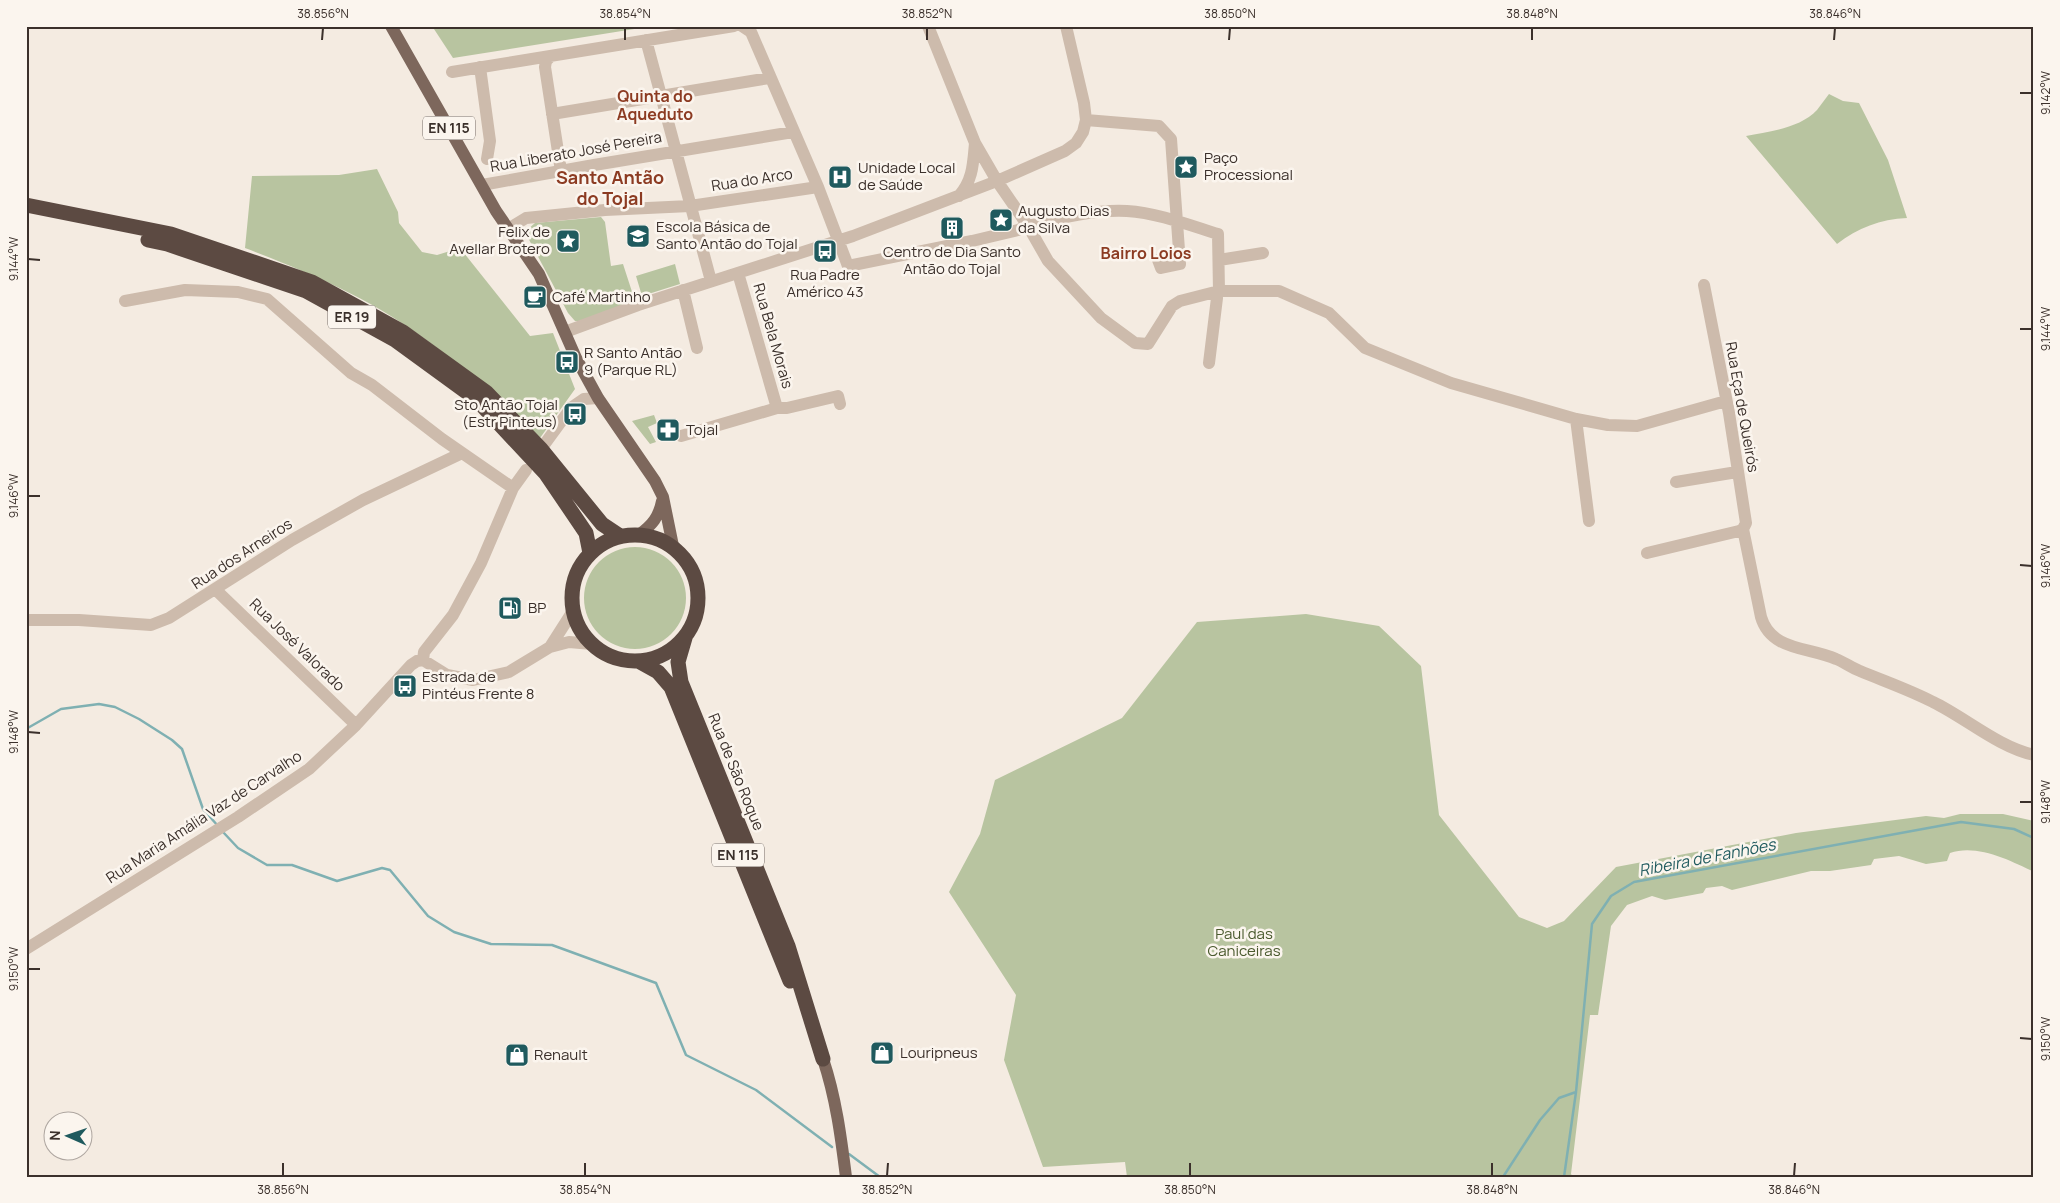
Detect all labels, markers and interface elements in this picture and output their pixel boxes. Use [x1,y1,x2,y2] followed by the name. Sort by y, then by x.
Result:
[297,5,349,22] text: 38.856°N
[599,5,651,22] text: 38.854°N
[902,5,952,22] text: 38.852°N
[1204,5,1256,22] text: 38.850°N
[1506,5,1558,22] text: 38.848°N
[1809,5,1861,22] text: 38.846°N
[2037,70,2054,115] text: 9.142°W
[617,85,693,125] district label: Quinta do Aqueduto
[423,116,475,140] road number: EN 115
[489,126,663,177] street label: Rua Liberato José Pereira
[1204,147,1293,185] place label: Paço Processional
[1173,154,1199,180] place icon: Paço Processional
[858,157,955,195] place label: Unidade Local de Saúde
[710,163,794,196] street label: Rua do Arco
[827,164,853,190] hospital icon: Unidade Local de Saúde
[556,165,664,210] district label: Santo Antão do Tojal
[1018,200,1110,238] place label: Augusto Dias da Silva
[988,207,1014,233] place icon: Augusto Dias da Silva
[939,215,965,241] building icon: Centro de Dia Santo Antão do Tojal
[656,216,798,254] place label: Escola Básica de Santo Antão do Tojal
[449,221,550,259] place label: Felix de Avellar Brotero
[625,223,651,249] school or university icon: Escola Básica de Santo Antão do Tojal
[555,228,581,254] place icon: Felix de Avellar Brotero
[5,236,22,281] text: 9.144°W
[812,238,838,264] bus stop icon: Rua Padre Américo 43
[883,241,1021,279] place label: Centro de Dia Santo Antão do Tojal
[1101,242,1192,264] district label: Bairro Loios
[787,264,864,302] place label: Rua Padre Américo 43
[748,281,799,391] street label: Rua Bela Morais
[522,284,548,310] cafe icon: Café Martinho
[552,286,651,307] place label: Café Martinho
[328,306,376,328] road number: ER 19
[2037,306,2054,351] text: 9.144°W
[1721,340,1764,474] street label: Rua Eça de Queirós
[584,342,682,380] place label: R Santo Antão 9 (Parque RL)
[554,349,580,375] bus stop icon: R Santo Antão 9 (Parque RL)
[454,394,558,432] place label: Sto Antão Tojal (Estr Pinteus)
[562,401,588,427] bus stop icon: Sto Antão Tojal (Estr Pinteus)
[655,417,681,443] pharmacy icon: Tojal
[686,419,718,440] place label: Tojal
[5,473,22,518] text: 9.146°W
[187,513,296,594] street label: Rua dos Arneiros
[2037,543,2054,588] text: 9.146°W
[245,594,350,696] street label: Rua José Valorado
[497,595,523,621] fuel station icon: BP
[528,597,546,618] place label: BP
[422,666,534,704] place label: Estrada de Pintéus Frente 8
[392,673,418,699] bus stop icon: Estrada de Pintéus Frente 8
[5,709,22,754] text: 9.148°W
[703,710,770,834] street label: Rua de São Roque
[102,745,306,888] street label: Rua Maria Amália Vaz de Carvalho
[2037,779,2054,824] text: 9.148°W
[1637,833,1779,881] water label: Ribeira de Fanhões
[712,844,764,866] road number: EN 115
[1207,923,1281,961] park label: Paul das Caniceiras
[5,946,22,991] text: 9.150°W
[2037,1016,2054,1061] text: 9.150°W
[869,1040,895,1066] shop icon: Louripneus
[504,1042,530,1068] shop icon: Renault
[900,1042,978,1063] place label: Louripneus
[534,1044,588,1065] place label: Renault
[42,1110,92,1160] north arrow
[45,1130,64,1141] text: N
[257,1181,309,1198] text: 38.856°N
[559,1181,611,1198] text: 38.854°N
[862,1181,912,1198] text: 38.852°N
[1164,1181,1216,1198] text: 38.850°N
[1466,1181,1518,1198] text: 38.848°N
[1768,1181,1820,1198] text: 38.846°N

